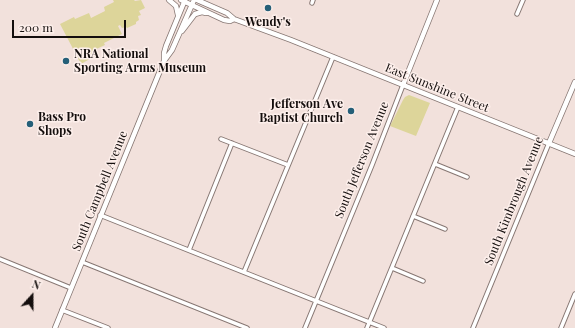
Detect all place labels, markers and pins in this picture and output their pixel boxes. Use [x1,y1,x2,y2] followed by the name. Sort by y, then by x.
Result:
[263,3,273,13] marker: Wendy's
[245,15,291,29] place label: Wendy's
[74,47,206,75] place label: NRA National Sporting Arms Museum
[61,56,71,66] marker: NRA National Sporting Arms Museum
[259,97,343,125] place label: Jefferson Ave Baptist Church
[346,106,356,116] marker: Jefferson Ave Baptist Church
[38,110,86,138] place label: Bass Pro Shops
[25,119,35,129] marker: Bass Pro Shops

